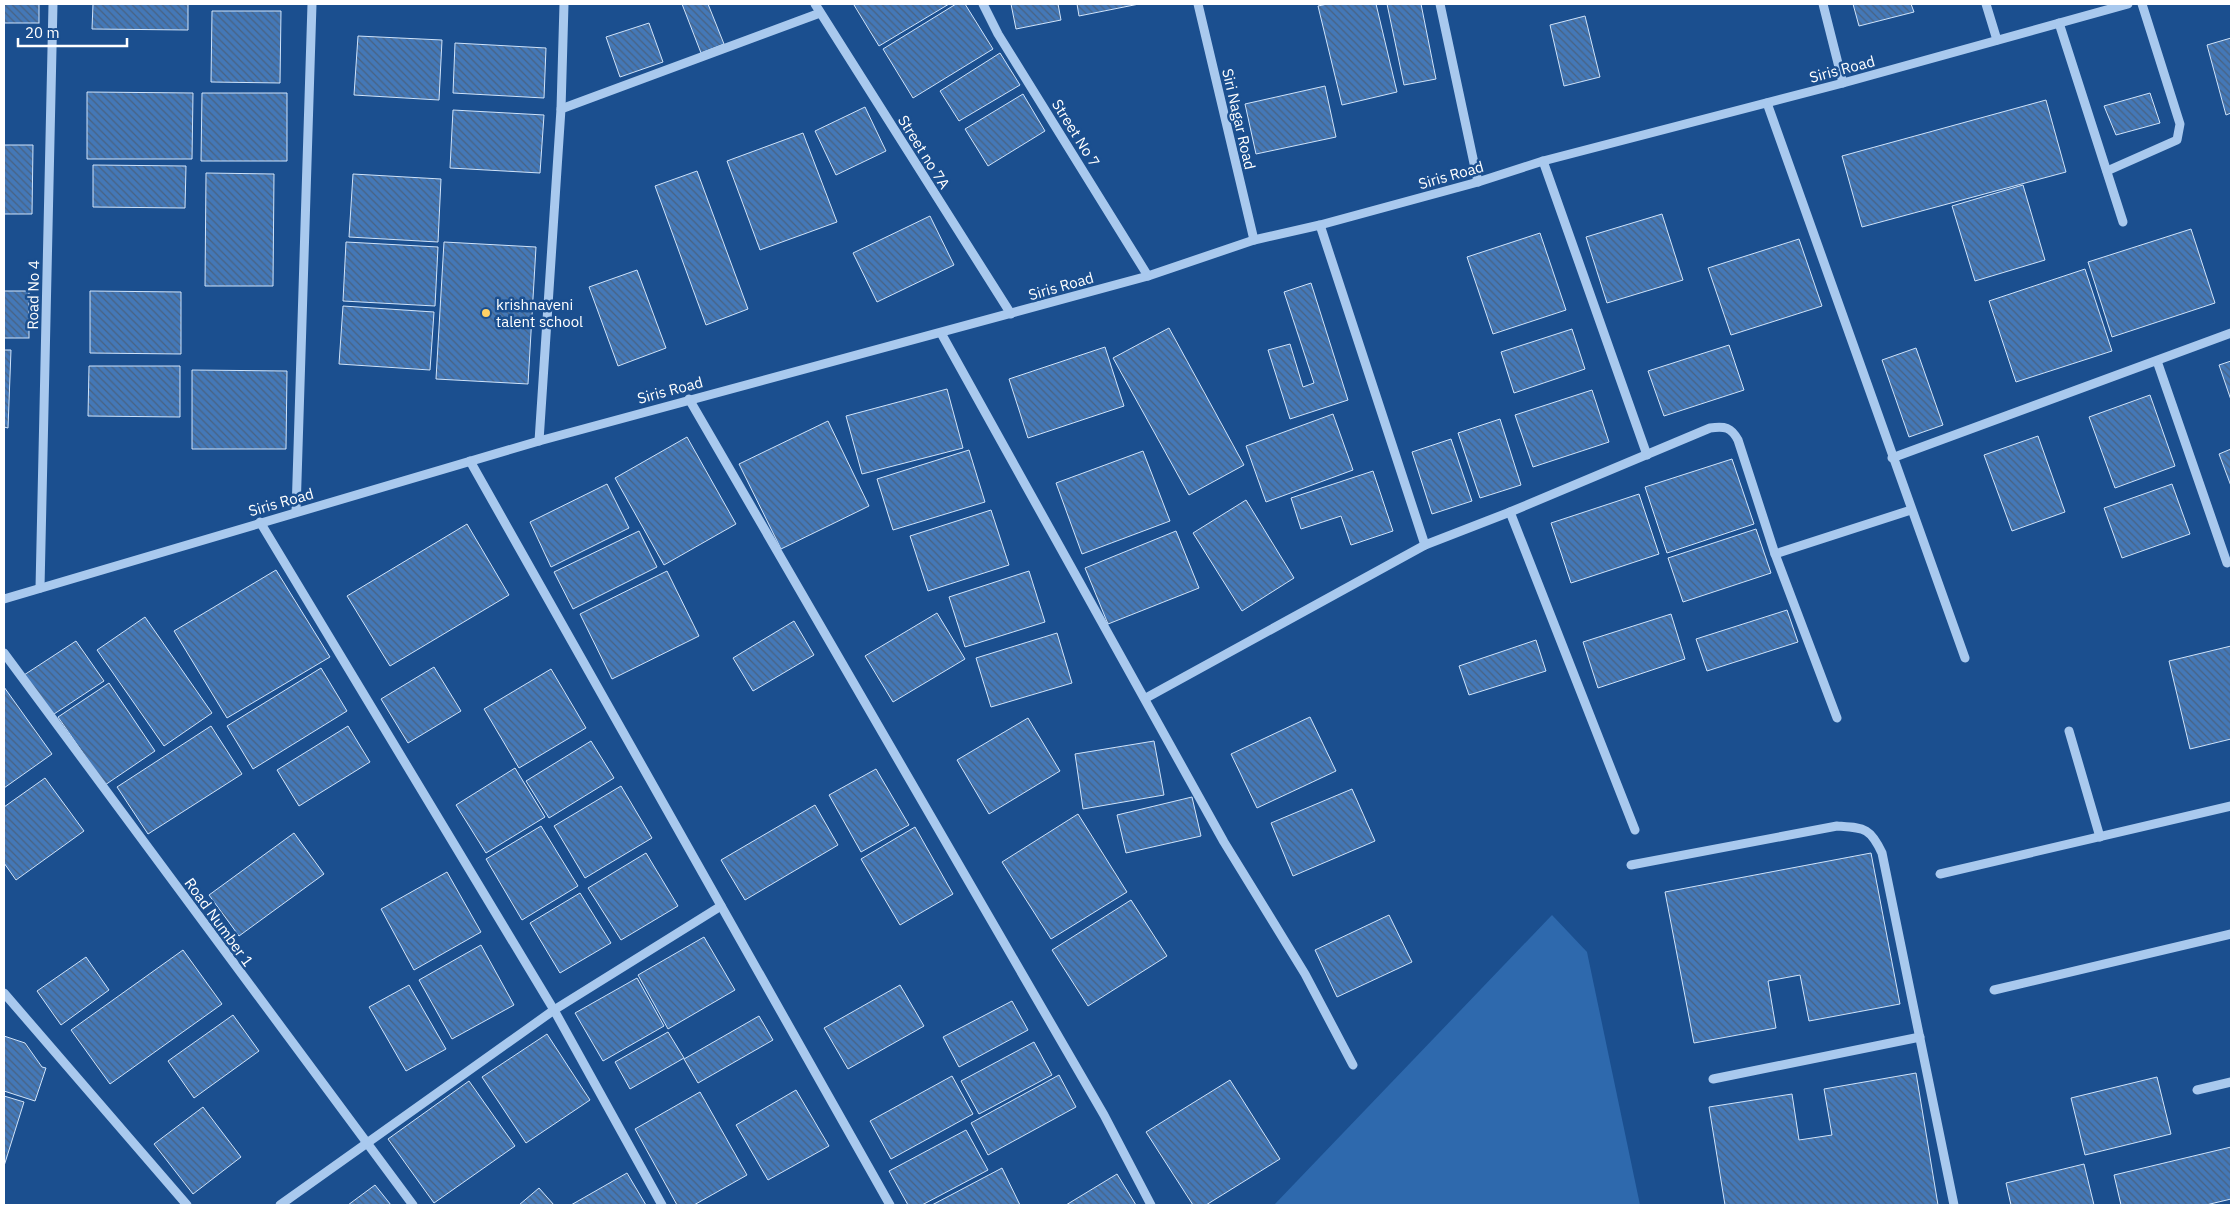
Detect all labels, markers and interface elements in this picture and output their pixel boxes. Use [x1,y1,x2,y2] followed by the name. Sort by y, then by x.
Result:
[18,15,126,47] scale bar
[25,23,60,42] text: 20 m
[1807,51,1877,87] street label: Siris Road
[1218,67,1260,171] street label: Siri Nagar Road
[1048,96,1104,170] street label: Street No 7
[894,111,954,193] street label: Street no 7A
[1416,157,1486,193] street label: Siris Road
[23,260,43,330] street label: Road No 4
[1026,268,1096,304] street label: Siris Road
[496,295,583,331] place label: krishnaveni talent school
[480,307,492,319] marker: krishnaveni talent school
[635,372,705,408] street label: Siris Road
[246,484,316,520] street label: Siris Road
[180,874,258,970] street label: Road Number 1

